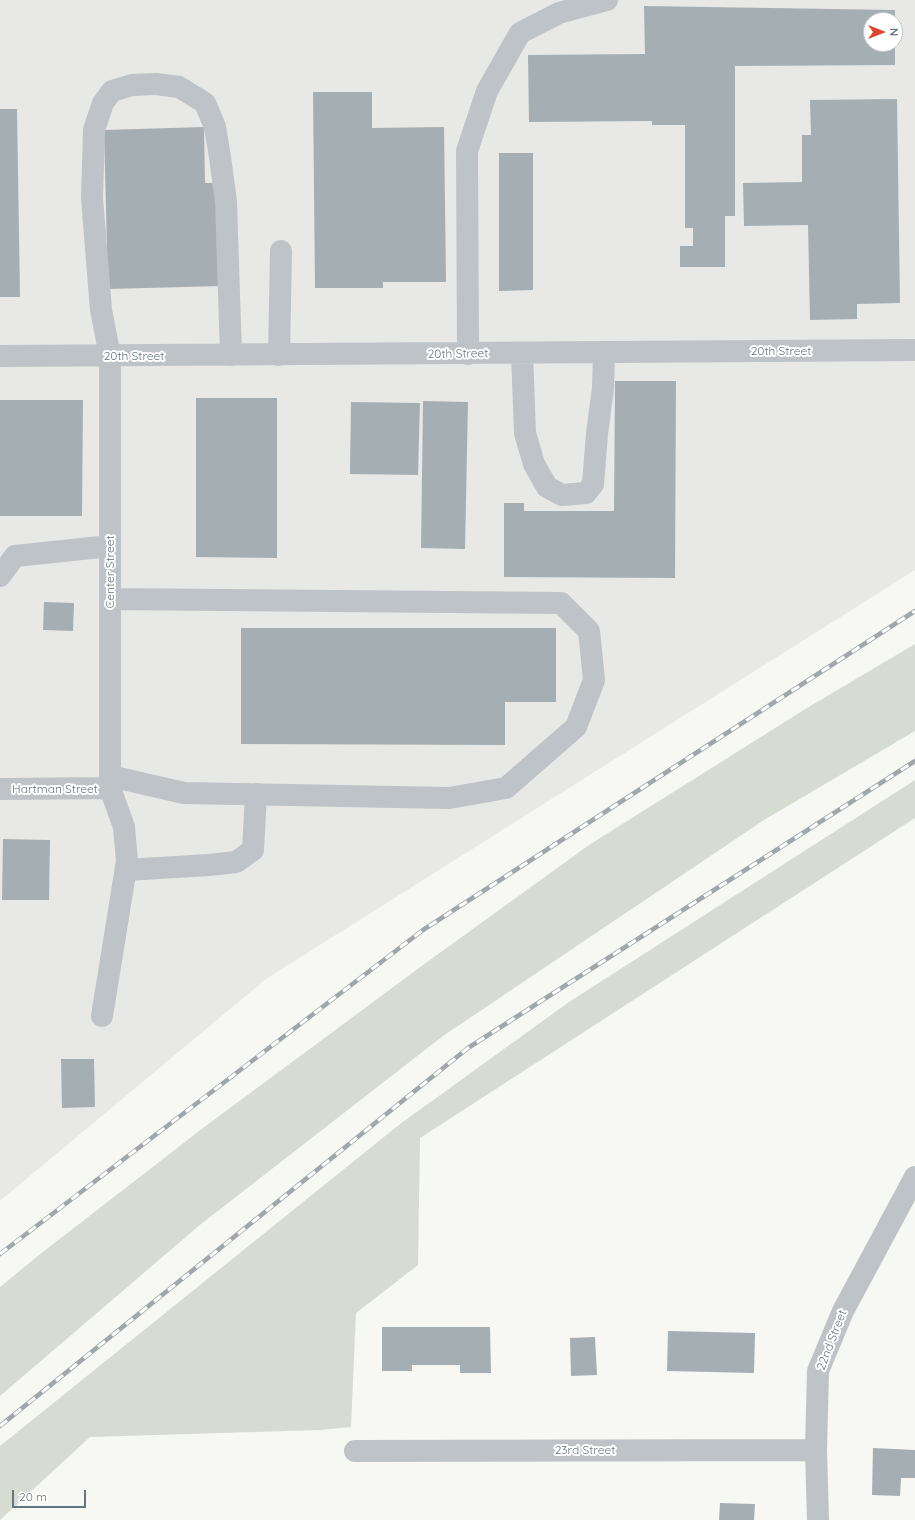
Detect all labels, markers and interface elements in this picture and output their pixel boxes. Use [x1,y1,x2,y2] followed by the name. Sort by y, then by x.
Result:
[863,12,903,52] north arrow
[887,28,901,36] text: N
[751,344,811,358] street label: 20th Street
[428,346,488,362] street label: 20th Street
[104,349,164,363] street label: 20th Street
[103,535,117,609] street label: Center Street
[12,782,98,796] street label: Hartman Street
[814,1308,850,1372] street label: 22nd Street
[555,1443,615,1457] street label: 23rd Street
[14,1482,88,1508] scale bar
[19,1489,47,1504] text: 20 m

